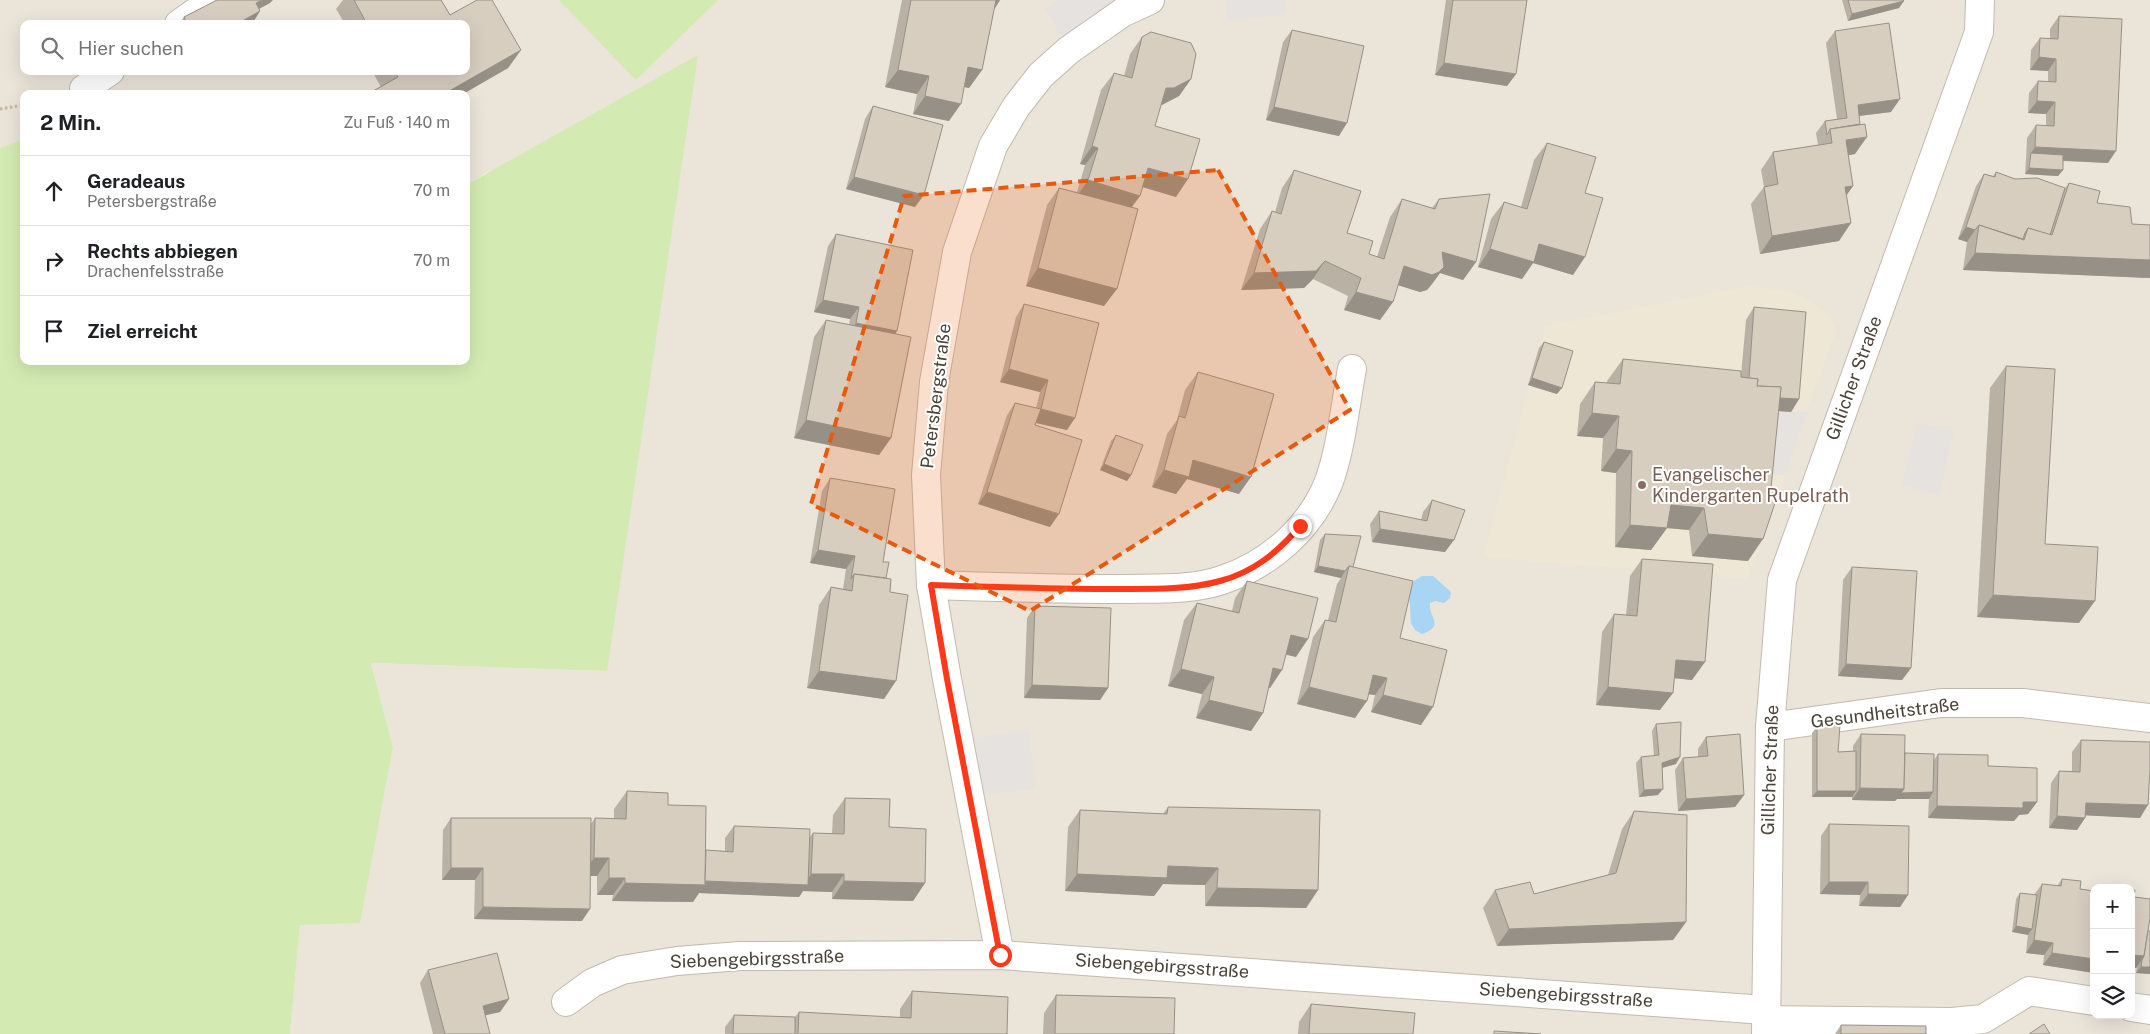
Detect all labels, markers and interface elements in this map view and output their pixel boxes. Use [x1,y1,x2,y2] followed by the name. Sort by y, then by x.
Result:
[20,20,470,75] search box
[38,34,66,62] icon: search
[78,37,184,59] text: Hier suchen
[40,110,101,135] text: 2 Min.
[343,113,450,132] text: Zu Fuß · 140 m
[87,170,185,192] text: Geradeaus
[40,177,68,205] icon: ahead
[413,181,450,200] text: 70 m
[87,192,217,211] text: Petersbergstraße
[87,240,238,262] text: Rechts abbiegen
[40,247,68,275] icon: right
[413,251,450,270] text: 70 m
[87,262,224,281] text: Drachenfelsstraße
[1821,313,1886,443] street label: Gillicher Straße
[40,317,68,345] icon: arrive
[87,320,198,342] text: Ziel erreicht
[916,322,955,470] street label: Petersbergstraße
[1652,464,1849,506] place label: Evangelischer Kindergarten Rupelrath
[1636,479,1648,491] marker: Evangelischer Kindergarten Rupelrath
[1289,515,1312,538] route end
[1809,693,1960,732] street label: Gesundheitstraße
[1757,704,1782,836] street label: Gillicher Straße
[2090,884,2135,1019] map controls
[2090,884,2135,929] button: +
[2090,929,2135,974] button: −
[989,944,1012,967] route start
[669,945,845,972] street label: Siebengebirgsstraße
[1074,949,1250,982] street label: Siebengebirgsstraße
[2090,974,2135,1019] button: layers
[1478,978,1654,1011] street label: Siebengebirgsstraße

